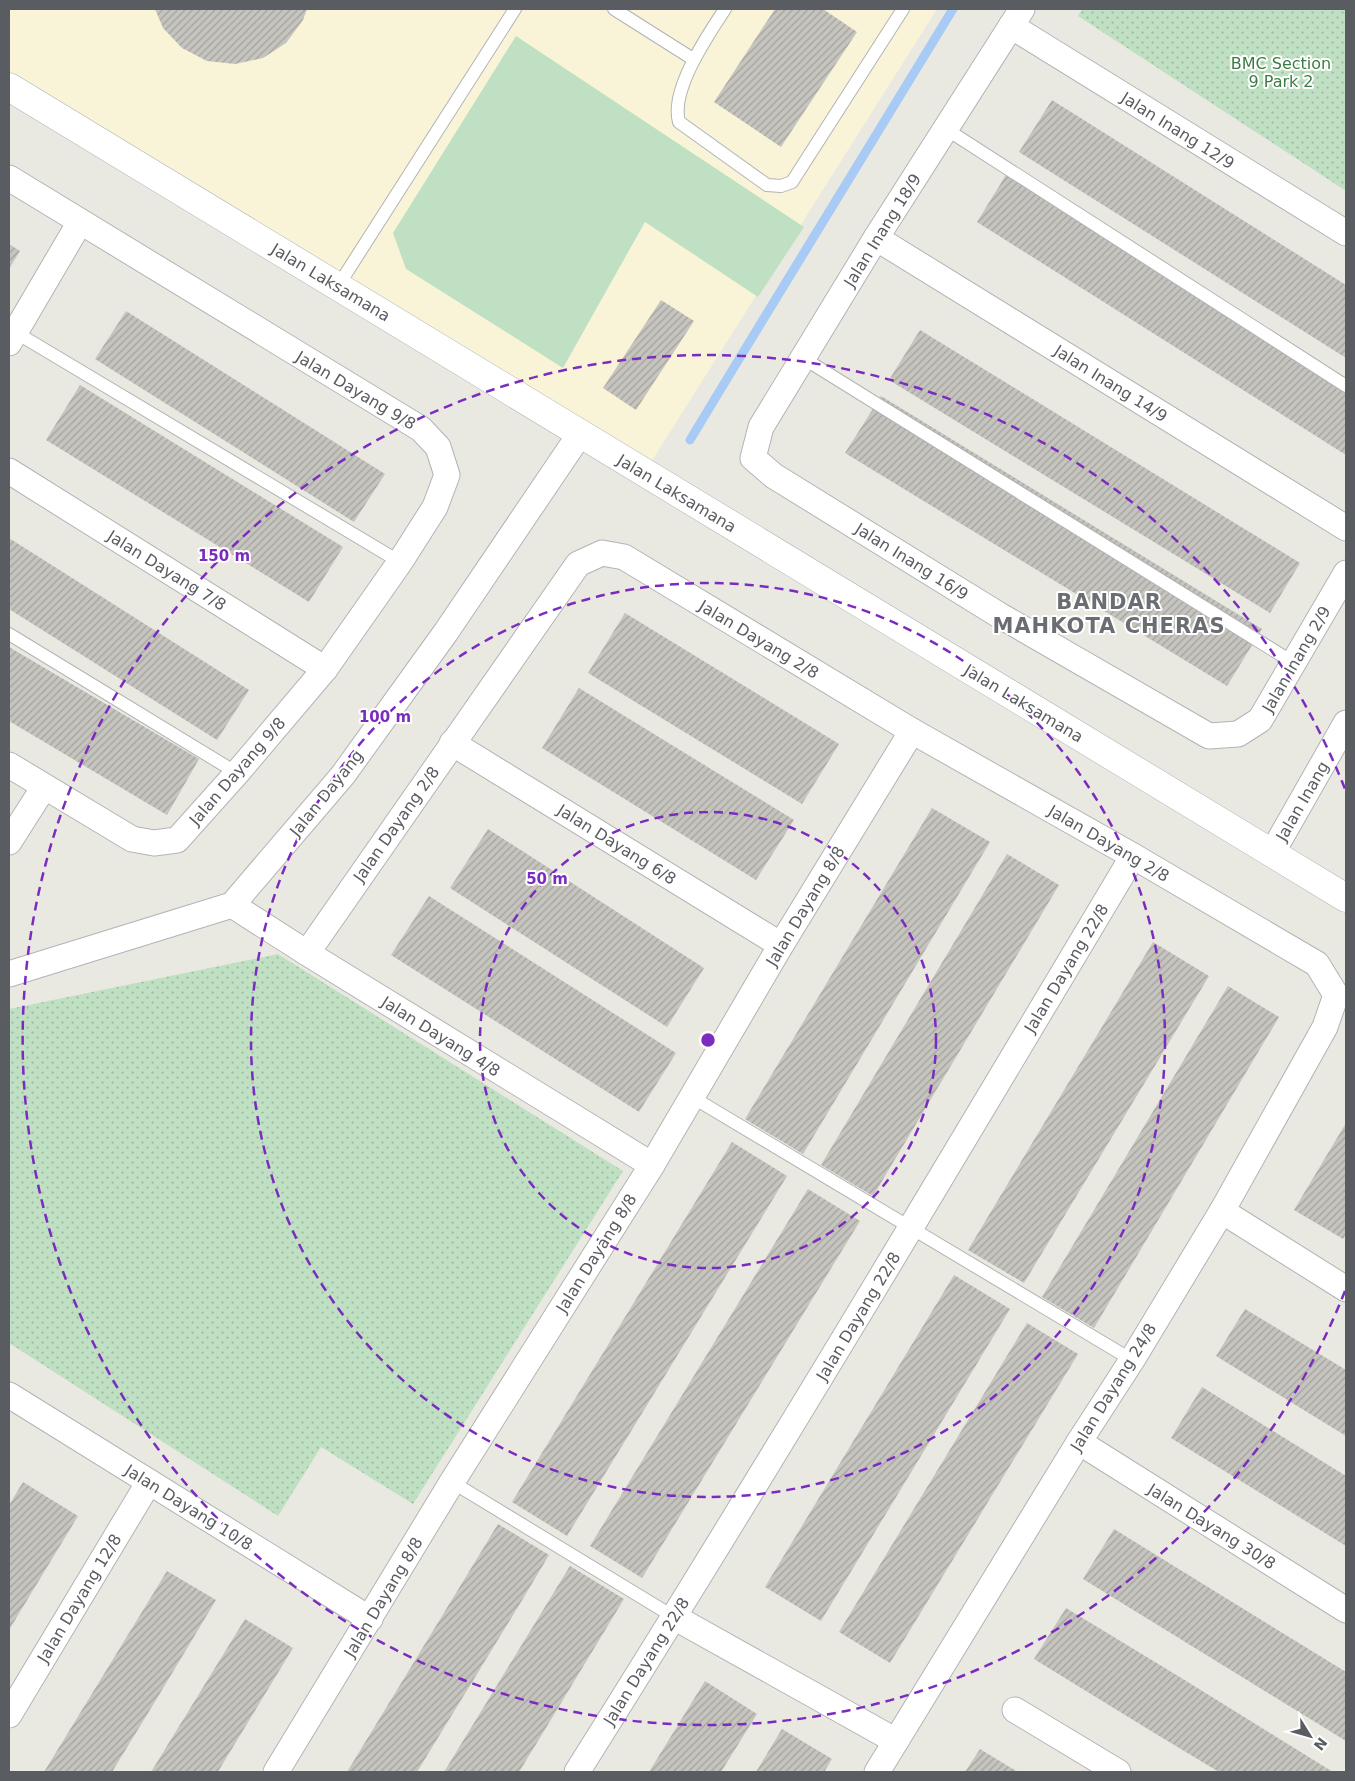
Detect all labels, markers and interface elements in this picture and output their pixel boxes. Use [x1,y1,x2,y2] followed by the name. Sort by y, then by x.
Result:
[1231,54,1331,91] park label: BMC Section 9 Park 2
[1117,87,1238,173] street label: Jalan Inang 12/9
[839,170,925,291] street label: Jalan Inang 18/9
[267,239,394,325] street label: Jalan Laksamana
[1050,340,1171,426] street label: Jalan Inang 14/9
[291,347,419,434] street label: Jalan Dayang 9/8
[613,450,740,536] street label: Jalan Laksamana
[851,518,972,604] street label: Jalan Inang 16/9
[103,526,230,615] street label: Jalan Dayang 7/8
[198,547,250,565] text: 150 m
[992,590,1226,638] district label: BANDAR MAHKOTA CHERAS
[694,596,822,683] street label: Jalan Dayang 2/8
[1258,603,1335,717] street label: Jalan Inang 2/9
[960,660,1087,746] street label: Jalan Laksamana
[359,708,411,726] text: 100 m
[185,714,289,830] street label: Jalan Dayang 9/8
[285,746,367,841] street label: Jalan Dayang
[1271,758,1333,845] street label: Jalan Inang
[349,763,443,886] street label: Jalan Dayang 2/8
[553,800,680,889] street label: Jalan Dayang 6/8
[1044,801,1173,886] street label: Jalan Dayang 2/8
[762,843,849,971] street label: Jalan Dayang 8/8
[526,870,568,888] text: 50 m
[1020,900,1112,1037] street label: Jalan Dayang 22/8
[377,992,504,1081] street label: Jalan Dayang 4/8
[699,1031,717,1049] centre of rings
[552,1190,641,1317] street label: Jalan Dayang 8/8
[812,1248,904,1385] street label: Jalan Dayang 22/8
[1066,1320,1160,1455] street label: Jalan Dayang 24/8
[121,1460,256,1554] street label: Jalan Dayang 10/8
[1144,1479,1279,1573] street label: Jalan Dayang 30/8
[33,1530,125,1667] street label: Jalan Dayang 12/8
[340,1534,427,1662] street label: Jalan Dayang 8/8
[599,1594,693,1729] street label: Jalan Dayang 22/8
[1285,1711,1335,1761] north arrow
[1310,1734,1330,1753] text: N

